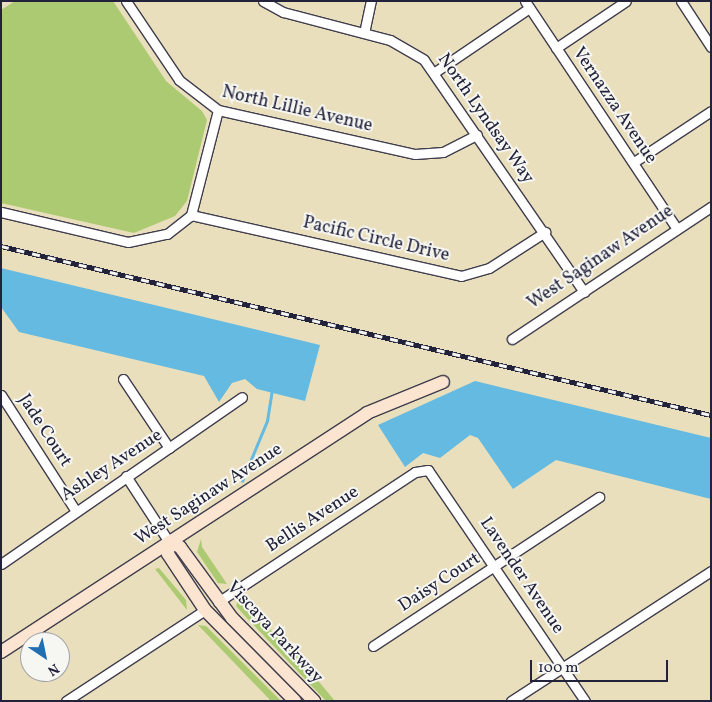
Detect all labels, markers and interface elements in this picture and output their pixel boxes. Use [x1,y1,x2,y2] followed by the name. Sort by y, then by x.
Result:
[567,44,661,168] street label: Vernazza Avenue
[432,49,538,189] street label: North Lyndsay Way
[220,82,374,138] street label: North Lillie Avenue
[524,201,678,315] street label: West Saginaw Avenue
[301,213,451,267] street label: Pacific Circle Drive
[12,391,76,471] street label: Jade Court
[57,425,167,507] street label: Ashley Avenue
[131,439,287,551] street label: West Saginaw Avenue
[263,482,363,558] street label: Bellis Avenue
[474,514,568,638] street label: Lavender Avenue
[395,548,485,618] street label: Daisy Court
[221,577,327,689] street label: Viscaya Parkway
[20,632,70,682] north arrow
[532,650,670,682] scale bar
[44,658,63,680] text: N
[538,658,578,679] text: 100 m

